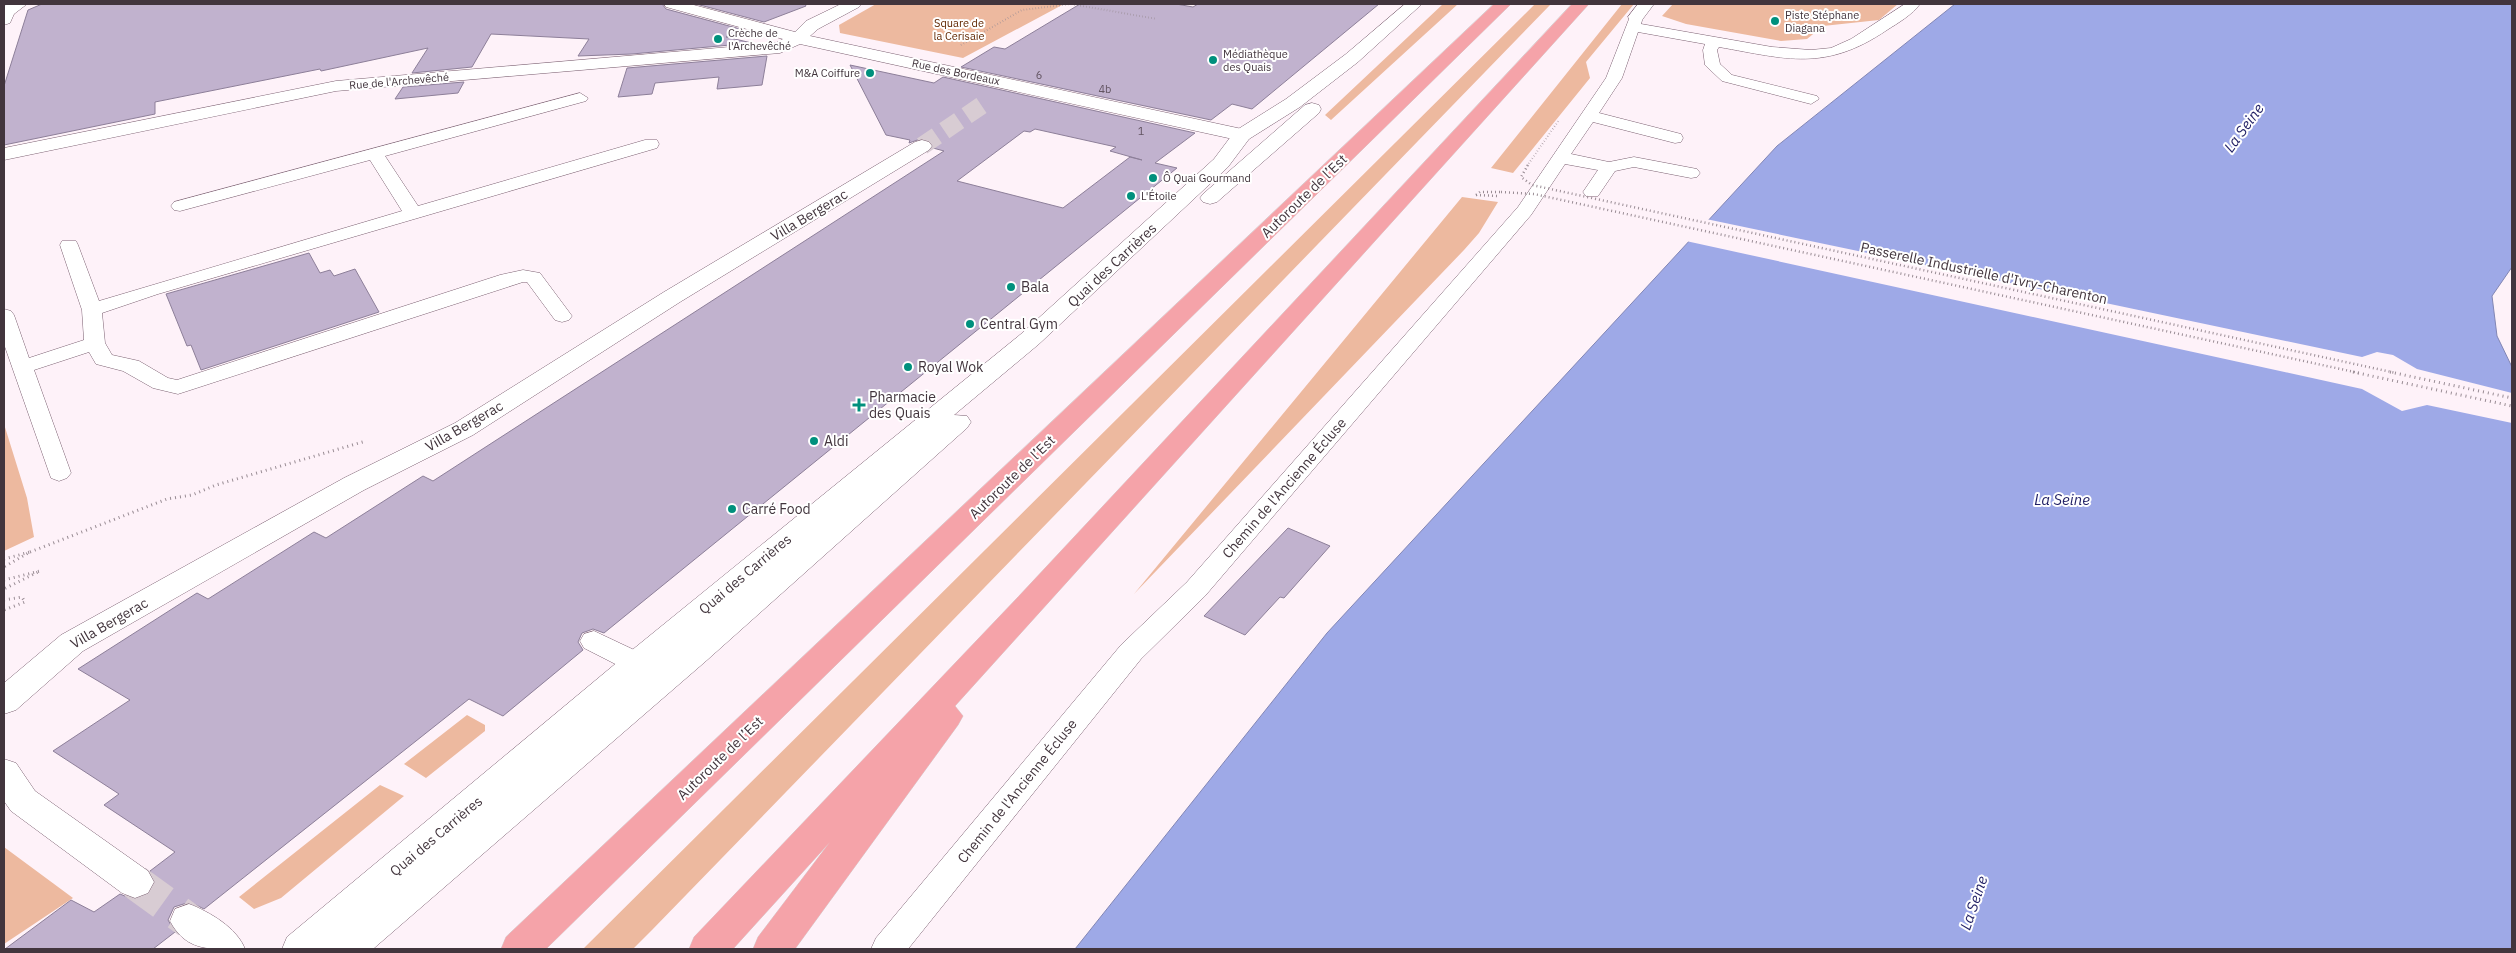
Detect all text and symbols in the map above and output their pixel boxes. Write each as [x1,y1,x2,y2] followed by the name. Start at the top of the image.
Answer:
[1785,8,1859,35] place label: Piste Stéphane Diagana
[1769,15,1781,27] marker: Piste Stéphane Diagana
[933,16,985,43] park label: Square de la Cerisaie
[728,26,791,53] place label: Crèche de l'Archevêché
[712,33,724,45] marker: Crèche de l'Archevêché
[1223,47,1288,74] place label: Médiathèque des Quais
[1207,54,1219,66] marker: Médiathèque des Quais
[911,56,1002,88] street label: Rue des Bordeaux
[795,66,860,80] place label: M&A Coiffure
[864,67,876,79] marker: M&A Coiffure
[1036,68,1042,82] house number: 6
[349,70,449,92] street label: Rue de l'Archevêché
[1099,82,1111,96] house number: 4b
[2220,99,2268,156] water label: La Seine
[1138,124,1145,138] house number: 1
[1257,150,1351,242] street label: Autoroute de l’Est
[1163,171,1251,185] place label: Ô Quai Gourmand
[1147,172,1159,184] marker: Ô Quai Gourmand
[767,185,851,245] street label: Villa Bergerac
[1141,189,1177,203] place label: L'Étoile
[1125,190,1137,202] marker: L'Étoile
[1064,219,1160,311] street label: Quai des Carrières
[1859,238,2109,308] street label: Passerelle Industrielle d'Ivry-Charenton
[1021,278,1049,296] place label: Bala
[1005,281,1017,293] marker: Bala
[980,315,1058,333] place label: Central Gym
[964,318,976,330] marker: Central Gym
[918,358,984,376] place label: Royal Wok
[902,361,914,373] marker: Royal Wok
[869,388,936,422] place label: Pharmacie des Quais
[422,397,506,455] street label: Villa Bergerac
[853,399,865,411] marker: Pharmacie des Quais
[1217,413,1350,562] street label: Chemin de l'Ancienne Écluse
[965,431,1059,523] street label: Autoroute de l’Est
[824,432,848,450] place label: Aldi
[808,435,820,447] marker: Aldi
[2034,490,2090,509] water label: La Seine
[742,500,811,518] place label: Carré Food
[726,503,738,515] marker: Carré Food
[695,530,795,618] street label: Quai des Carrières
[67,594,151,652] street label: Villa Bergerac
[673,712,767,804] street label: Autoroute de l’Est
[952,714,1081,867] street label: Chemin de l'Ancienne Écluse
[386,792,486,880] street label: Quai des Carrières
[1955,873,1992,932] water label: La Seine

